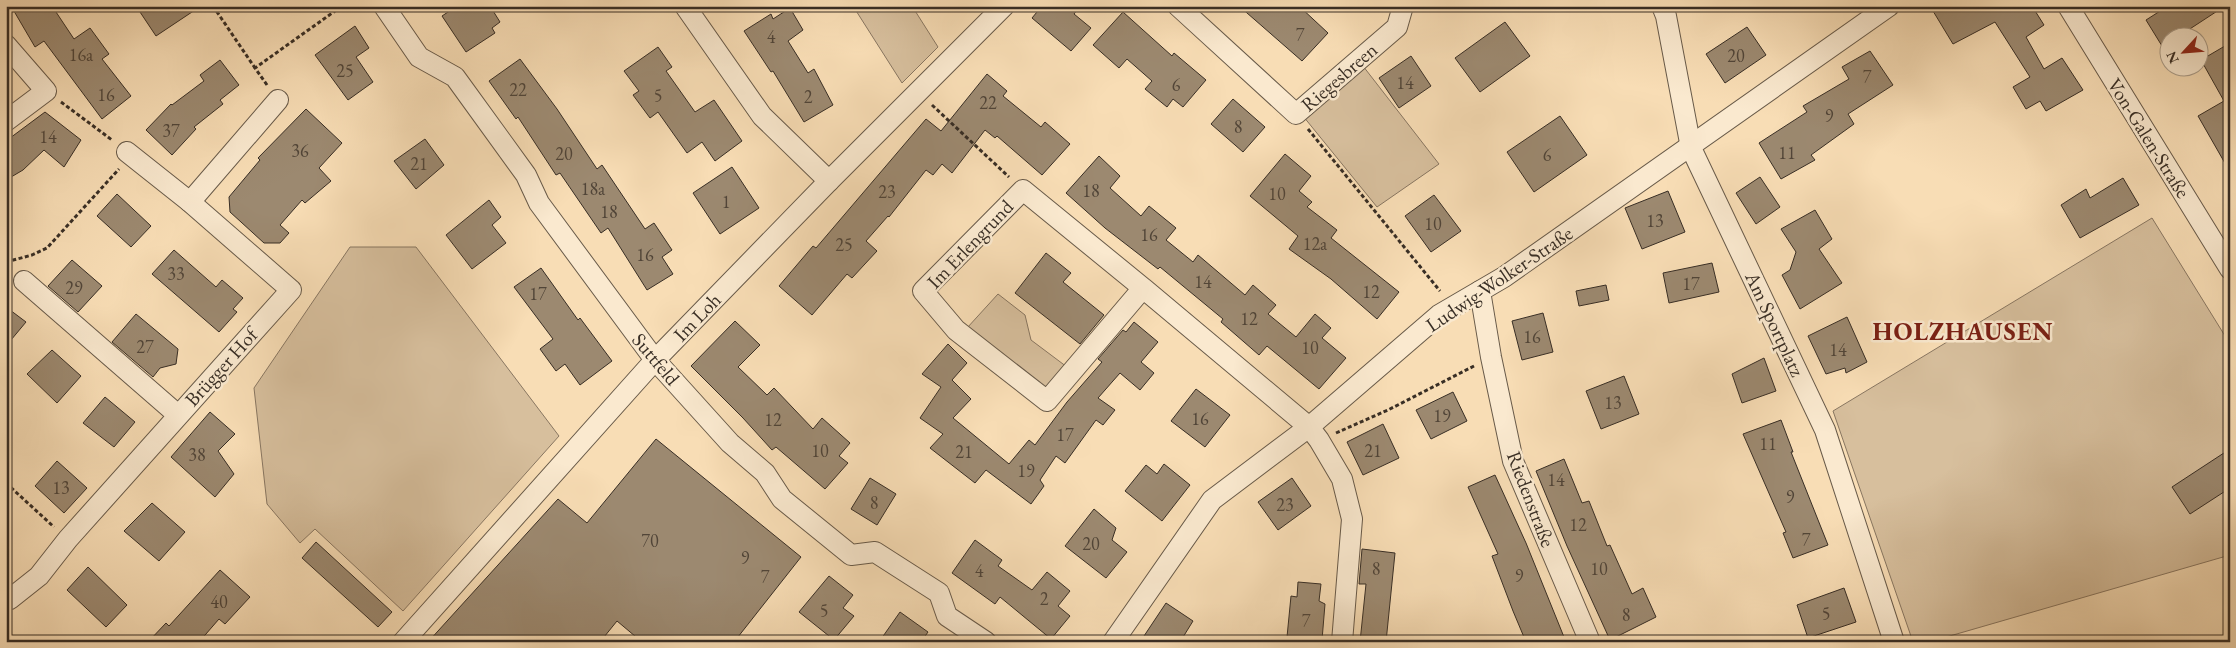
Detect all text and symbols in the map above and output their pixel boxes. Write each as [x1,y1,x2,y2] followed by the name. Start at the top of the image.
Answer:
[1296,23,1305,46] house number: 7
[767,25,776,48] house number: 4
[2158,28,2208,78] north arrow
[1295,36,1383,117] street label: Riegesbreen
[69,43,94,66] house number: 16a
[1727,44,1745,67] house number: 20
[2161,48,2183,67] text: N
[336,59,354,82] house number: 25
[1863,65,1872,88] house number: 7
[1396,71,1414,94] house number: 14
[1172,73,1181,96] house number: 6
[2102,73,2196,203] street label: Von-Galen-Straße
[509,78,527,101] house number: 22
[97,83,115,106] house number: 16
[654,84,662,107] house number: 5
[804,85,813,108] house number: 2
[979,91,997,114] house number: 22
[1825,104,1834,127] house number: 9
[1234,115,1242,138] house number: 8
[162,119,180,142] house number: 37
[39,125,57,148] house number: 14
[291,139,309,162] house number: 36
[1778,141,1796,164] house number: 11
[555,142,573,165] house number: 20
[1543,143,1552,166] house number: 6
[410,152,428,175] house number: 21
[581,177,606,200] house number: 18a
[1082,179,1100,202] house number: 18
[878,180,896,203] house number: 23
[1268,182,1286,205] house number: 10
[722,190,730,213] house number: 1
[921,193,1020,294] street label: Im Erlengrund
[600,200,618,223] house number: 18
[1646,209,1664,232] house number: 13
[1424,212,1442,235] house number: 10
[1420,220,1578,338] street label: Ludwig-Wolker-Straße
[1140,223,1158,246] house number: 16
[1303,232,1328,255] house number: 12a
[835,233,853,256] house number: 25
[636,243,654,266] house number: 16
[167,262,185,285] house number: 33
[1739,267,1811,381] street label: Am Sportplatz
[1194,270,1212,293] house number: 14
[1682,272,1700,295] house number: 17
[65,276,83,299] house number: 29
[1362,280,1380,303] house number: 12
[529,282,547,305] house number: 17
[668,287,726,347] street label: Im Loh
[1240,307,1258,330] house number: 12
[1872,315,2054,347] district label: HOLZHAUSEN
[179,320,265,412] street label: Brügger Hof
[1523,325,1541,348] house number: 16
[626,327,686,391] street label: Suttfeld
[136,335,154,358] house number: 27
[1301,336,1319,359] house number: 10
[1829,338,1847,361] house number: 14
[1604,391,1622,414] house number: 13
[1433,404,1451,427] house number: 19
[1191,407,1209,430] house number: 16
[764,408,782,431] house number: 12
[1056,423,1074,446] house number: 17
[1759,432,1777,455] house number: 11
[811,439,829,462] house number: 10
[1364,439,1382,462] house number: 21
[955,440,973,463] house number: 21
[188,443,206,466] house number: 38
[1501,447,1561,551] street label: Riedenstraße
[1017,459,1035,482] house number: 19
[1547,468,1565,491] house number: 14
[52,476,70,499] house number: 13
[1786,485,1795,508] house number: 9
[870,491,878,514] house number: 8
[1276,493,1294,516] house number: 23
[1569,513,1587,536] house number: 12
[1802,528,1811,551] house number: 7
[641,529,659,552] house number: 70
[1082,532,1100,555] house number: 20
[741,546,750,569] house number: 9
[1372,557,1380,580] house number: 8
[1590,557,1608,580] house number: 10
[975,559,984,582] house number: 4
[1515,564,1524,587] house number: 9
[761,565,770,588] house number: 7
[1040,587,1049,610] house number: 2
[210,590,228,613] house number: 40
[820,599,828,622] house number: 5
[1822,602,1830,625] house number: 5
[1622,603,1630,626] house number: 8
[1302,609,1311,632] house number: 7

